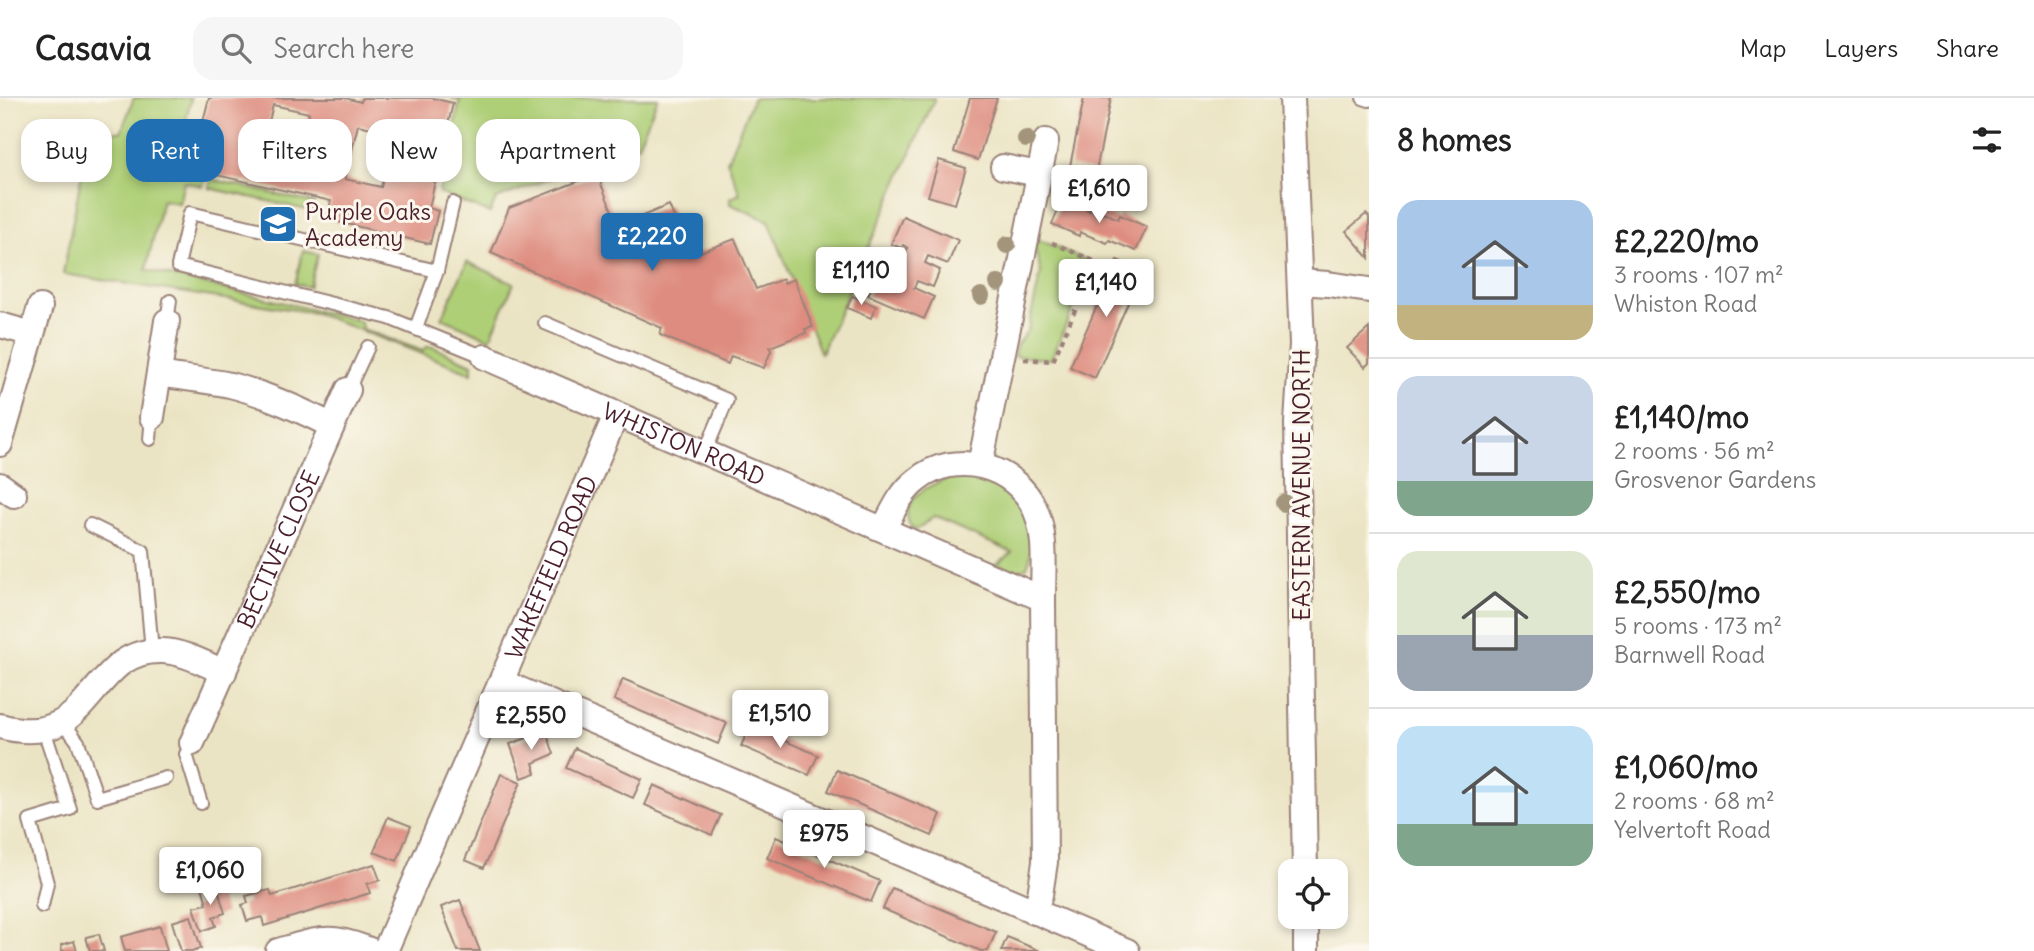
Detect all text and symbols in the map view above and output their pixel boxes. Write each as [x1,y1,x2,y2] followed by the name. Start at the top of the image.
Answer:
[193,17,683,80] search box
[35,27,151,69] text: Casavia
[217,29,255,67] icon: search
[273,32,414,65] text: Search here
[1740,33,1786,63] text: Map
[1824,33,1898,63] text: Layers
[1936,33,1999,63] text: Share
[21,119,112,182] chip: Buy
[126,119,224,182] chip: Rent
[238,119,352,182] chip: Filters
[366,119,462,182] chip: New
[476,119,640,182] chip: Apartment
[1397,121,1512,159] text: 8 homes
[1968,121,2006,159] icon: filters
[1042,166,1156,225] pin: £1,610
[1067,173,1131,202] text: £1,610
[305,197,431,252] place label: Purple Oaks Academy
[257,203,299,245] school or university icon: Purple Oaks Academy
[595,214,709,273] pin: £2,220
[617,221,687,250] text: £2,220
[1614,222,1759,260] text: £2,220/mo
[1453,228,1537,312] icon: home
[804,248,918,307] pin: £1,110
[832,255,890,284] text: £1,110
[1049,260,1163,319] pin: £1,140
[1614,260,1784,289] text: 3 rooms · 107 m²
[1075,267,1137,296] text: £1,140
[1614,289,1757,318] text: Whiston Road
[1287,349,1316,621] street label: EASTERN AVENUE NORTH
[598,395,770,491] street label: WHISTON ROAD
[1614,398,1749,436] text: £1,140/mo
[1453,404,1537,488] icon: home
[1614,436,1775,465] text: 2 rooms · 56 m²
[1614,465,1816,494] text: Grosvenor Gardens
[230,466,325,633] street label: BECTIVE CLOSE
[498,471,603,663] street label: WAKEFIELD ROAD
[1614,573,1760,611] text: £2,550/mo
[1453,579,1537,663] icon: home
[1614,611,1782,640] text: 5 rooms · 173 m²
[1614,640,1765,669] text: Barnwell Road
[723,690,837,750] pin: £1,510
[474,692,588,752] pin: £2,550
[748,698,812,727] text: £1,510
[495,700,567,729] text: £2,550
[1614,748,1758,786] text: £1,060/mo
[1453,754,1537,838] icon: home
[1614,786,1775,815] text: 2 rooms · 68 m²
[783,810,865,870] pin: £975
[1614,815,1771,844] text: Yelvertoft Road
[799,818,849,847] text: £975
[153,848,267,907] pin: £1,060
[175,855,245,884] text: £1,060
[1278,859,1348,929] map controls
[1278,859,1348,929] button: locate

